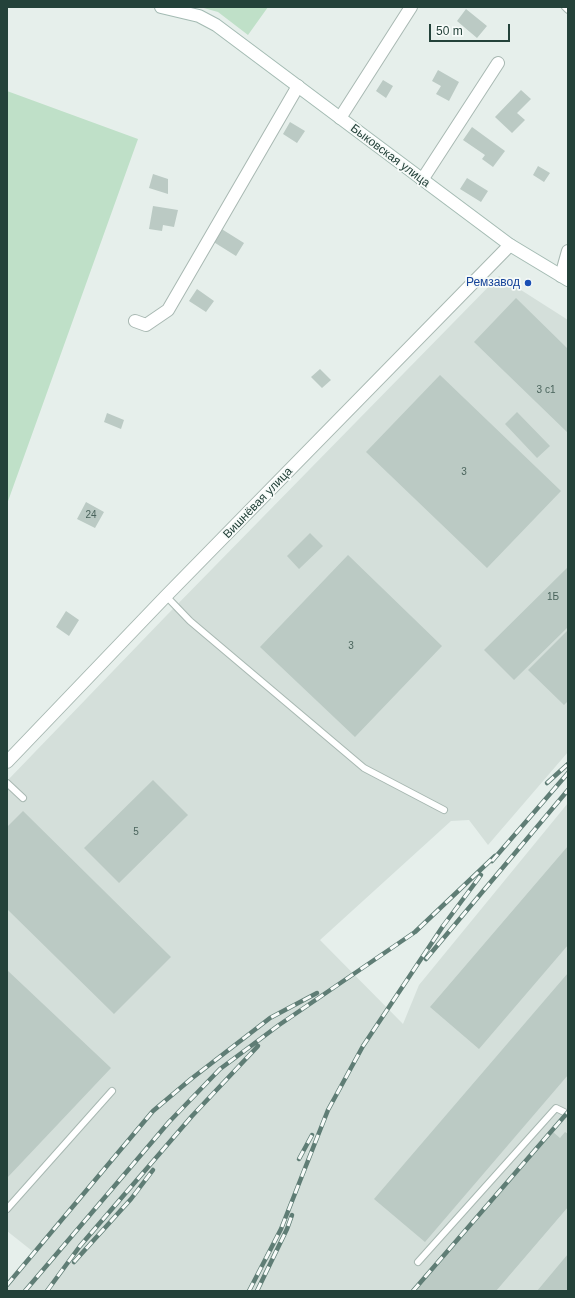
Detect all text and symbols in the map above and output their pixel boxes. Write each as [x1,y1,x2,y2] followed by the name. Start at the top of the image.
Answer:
[431,16,512,42] scale bar
[436,24,463,38] text: 50 m
[347,121,433,191] street label: Быковская улица
[466,276,520,290] place label: Ремзавод
[523,278,533,288] marker: Ремзавод
[537,384,555,396] house number: 3 с1
[220,464,296,542] street label: Вишнёвая улица
[461,466,467,478] house number: 3
[85,509,97,521] house number: 24
[547,591,559,603] house number: 1Б
[348,640,354,652] house number: 3
[133,826,139,838] house number: 5

